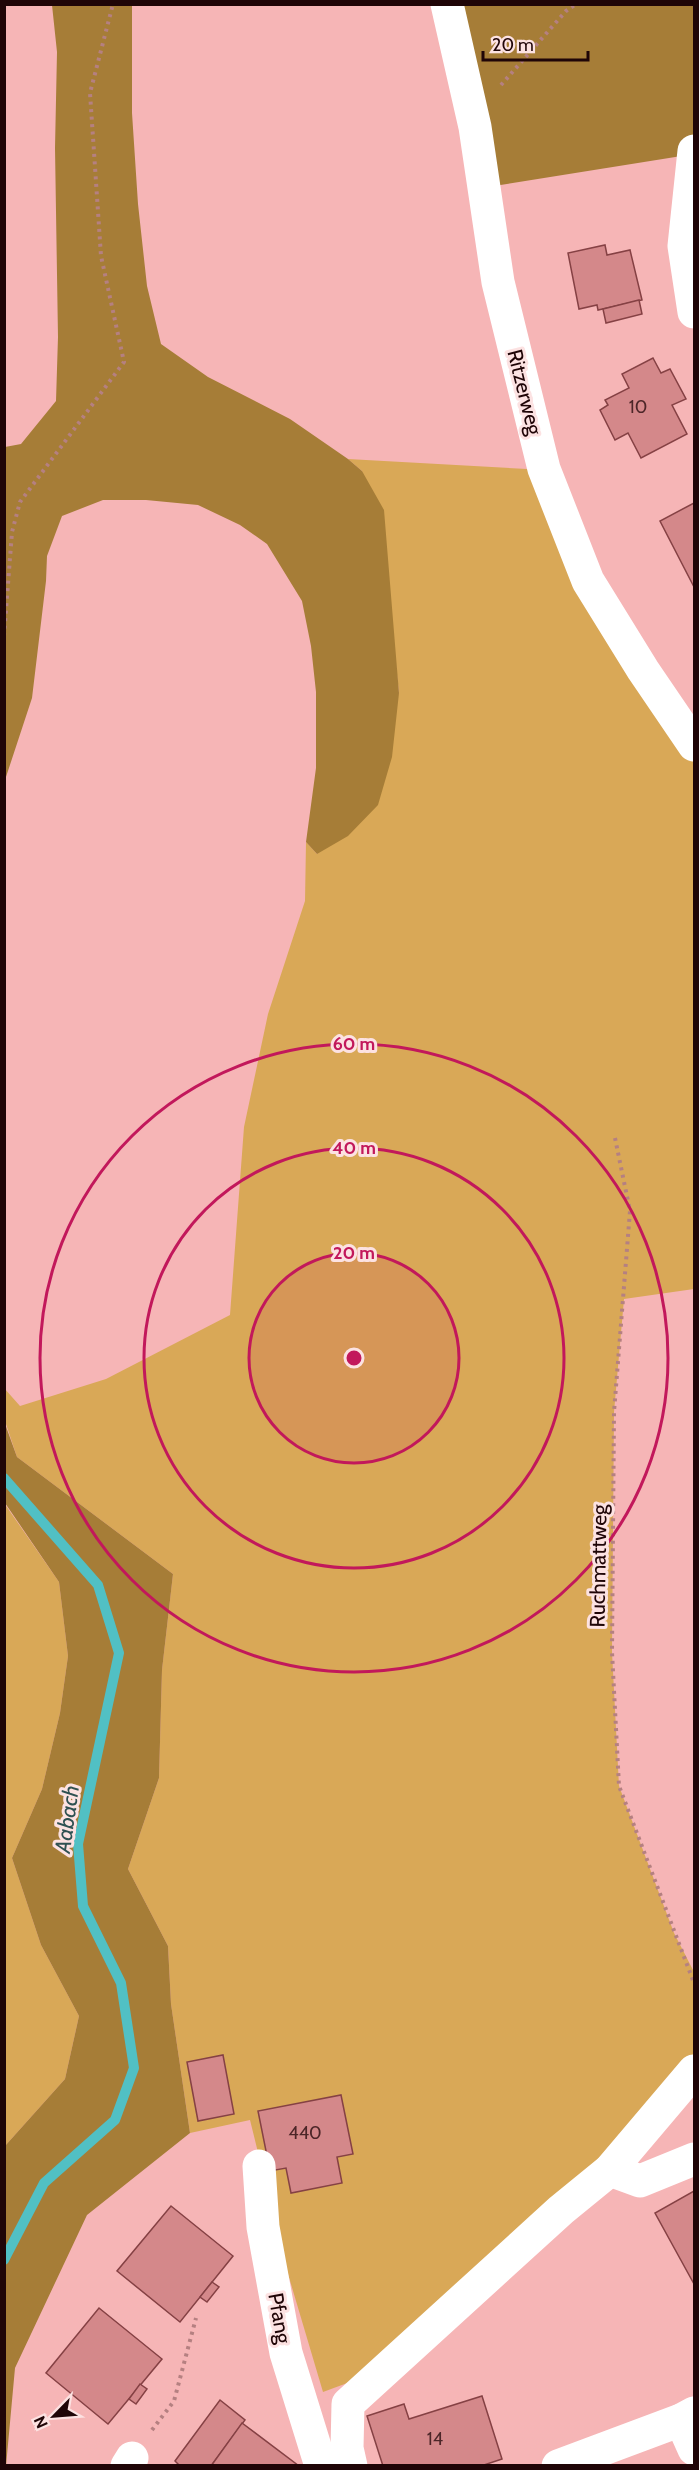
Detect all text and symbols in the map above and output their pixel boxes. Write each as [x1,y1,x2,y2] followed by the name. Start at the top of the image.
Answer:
[483,24,588,62] scale bar
[492,34,534,56] text: 20 m
[502,347,548,438] street label: Ritzerweg
[629,396,647,418] house number: 10
[333,1033,375,1055] text: 60 m
[332,1137,376,1159] text: 40 m
[333,1242,375,1264] text: 20 m
[344,1348,364,1368] centre of rings
[584,1504,612,1628] street label: Ruchmattweg
[49,1783,85,1855] water label: Aabach
[288,2122,322,2144] house number: 440
[263,2291,297,2346] street label: Pfang
[24,2386,84,2446] north arrow
[30,2413,52,2431] text: N
[427,2428,443,2450] house number: 14

